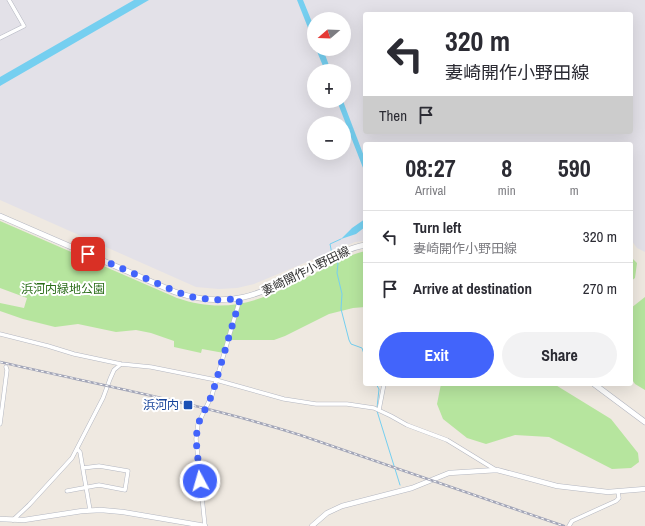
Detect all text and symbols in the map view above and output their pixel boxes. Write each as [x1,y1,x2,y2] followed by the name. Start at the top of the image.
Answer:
[307,12,351,56] north arrow
[307,12,351,160] map controls
[445,22,510,60] text: 320 m
[379,28,431,80] icon: left
[445,60,589,85] text: 妻崎開作小野田線
[307,64,351,108] button: +
[415,104,437,126] icon: arrive
[379,105,407,126] text: Then
[307,116,351,160] button: −
[405,152,456,184] text: 08:27
[501,152,512,184] text: 8
[558,152,591,184] text: 590
[415,182,446,199] text: Arrival
[498,182,516,199] text: min
[570,182,579,199] text: m
[413,217,461,238] text: Turn left
[379,226,401,248] icon: left
[583,226,617,247] text: 320 m
[71,237,105,271] pin
[413,240,517,257] text: 妻崎開作小野田線
[77,243,99,265] icon: arrive
[259,243,353,299] street label: 妻崎開作小野田線
[379,278,401,300] icon: arrive
[413,278,532,299] text: Arrive at destination
[583,278,617,299] text: 270 m
[21,281,105,297] park label: 浜河内緑地公園
[379,332,494,378] button: Exit
[502,332,617,378] button: Share
[143,397,179,413] place label: 浜河内
[182,399,194,411] marker: 浜河内
[179,460,221,502] position arrow

